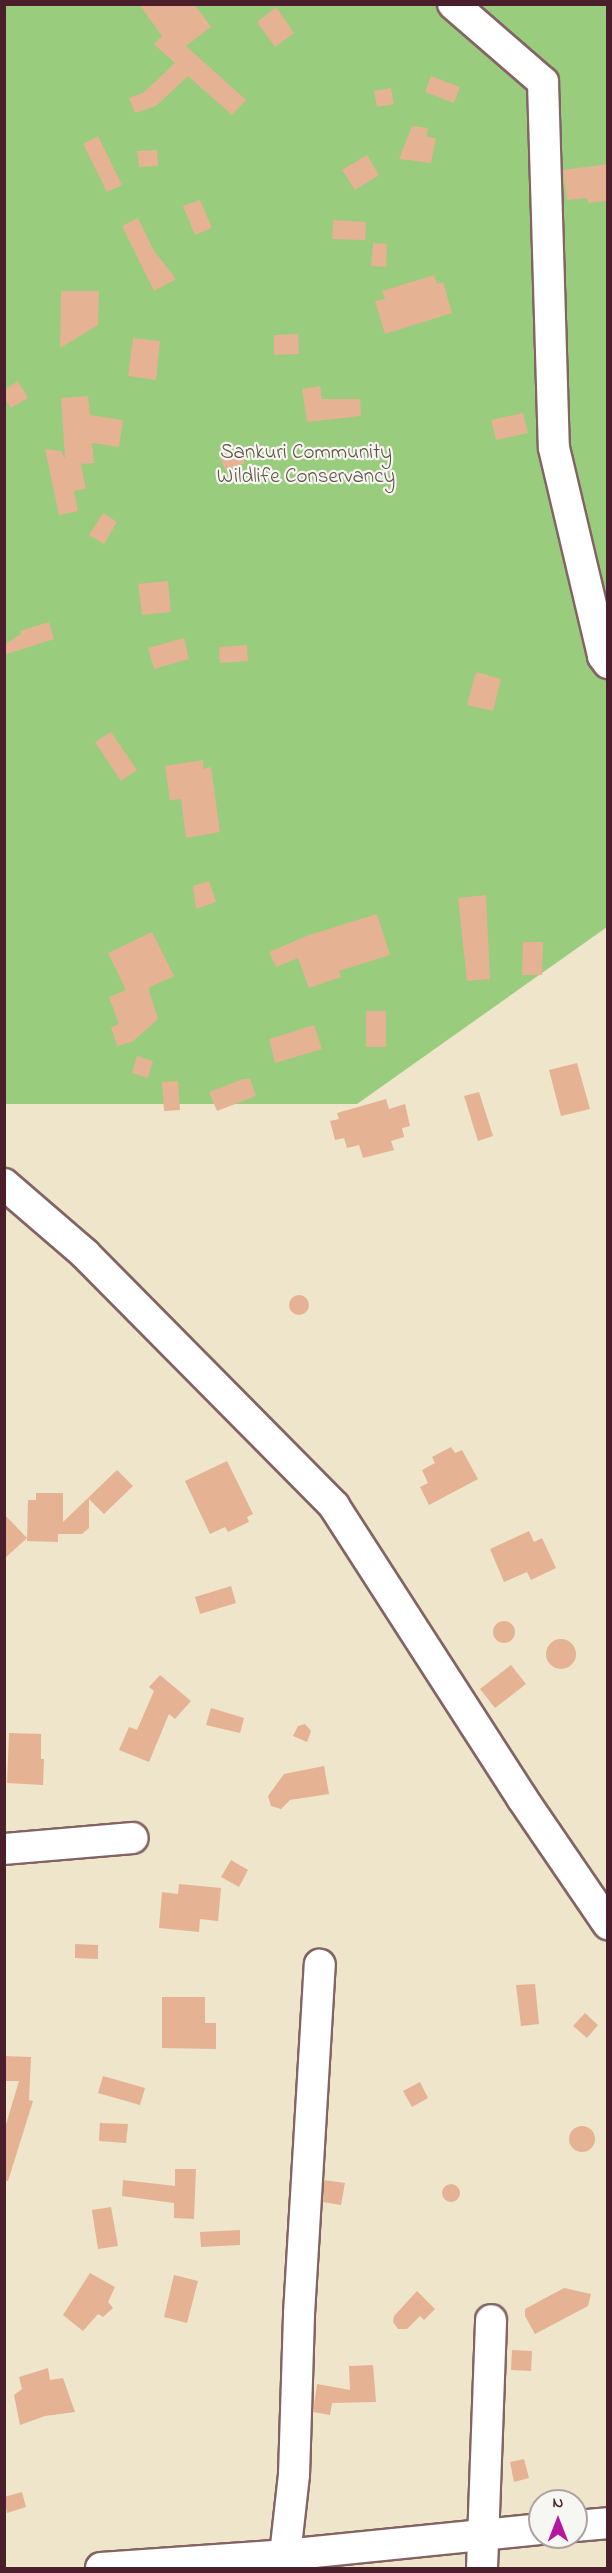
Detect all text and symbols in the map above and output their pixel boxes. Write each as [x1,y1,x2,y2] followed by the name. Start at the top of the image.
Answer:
[217,440,395,490] park label: Sankuri Community Wildlife Conservancy
[528,2489,588,2549] north arrow
[553,2491,563,2515] text: N

